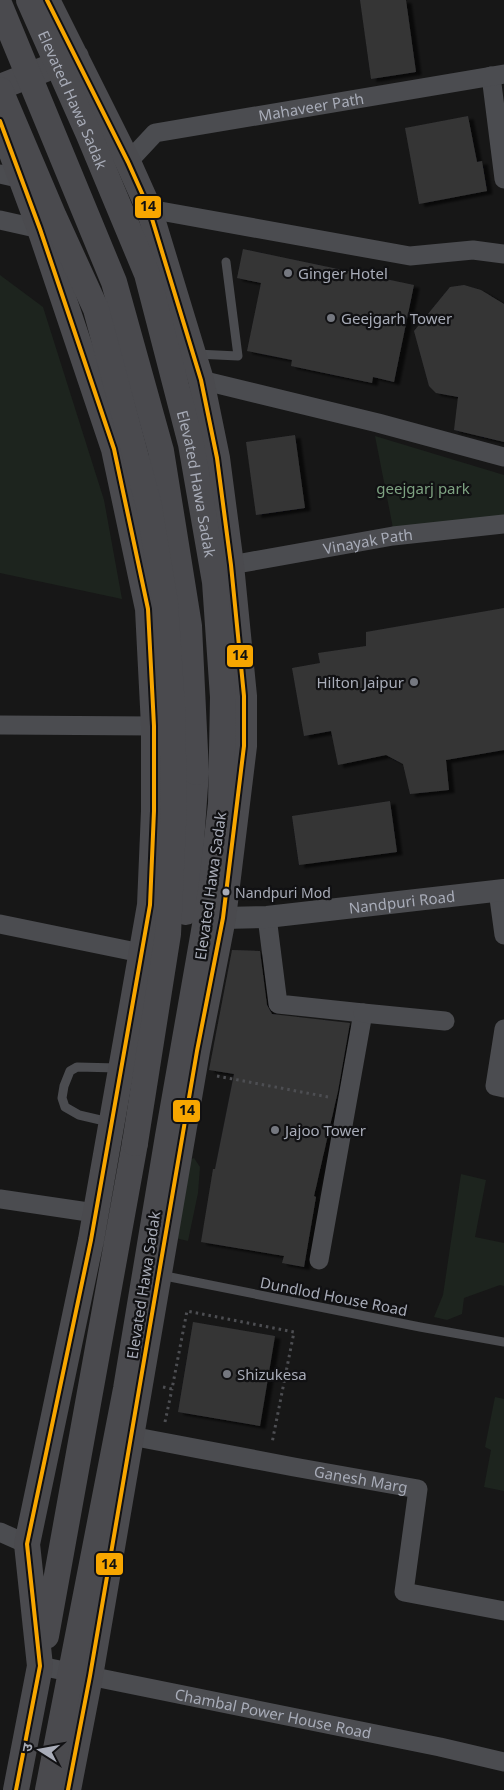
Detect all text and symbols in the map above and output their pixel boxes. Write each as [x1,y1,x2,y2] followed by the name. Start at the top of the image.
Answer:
[34,27,112,172] street label: Elevated Hawa Sadak
[257,88,365,125] street label: Mahaveer Path
[134,195,162,219] line badge: 14
[140,196,156,215] text: 14
[298,263,388,283] place label: Ginger Hotel
[282,267,294,279] marker: Ginger Hotel
[341,308,452,328] place label: Geejgarh Tower
[325,312,337,324] marker: Geejgarh Tower
[173,408,221,559] street label: Elevated Hawa Sadak
[376,478,470,498] park label: geejgarj park
[321,524,414,558] street label: Vinayak Path
[226,644,254,668] line badge: 14
[232,645,248,664] text: 14
[316,672,404,692] place label: Hilton Jaipur
[408,676,420,688] marker: Hilton Jaipur
[190,811,230,961] street label: Elevated Hawa Sadak
[235,883,331,902] place label: Nandpuri Mod
[348,886,456,918] street label: Nandpuri Road
[221,887,231,897] marker: Nandpuri Mod
[172,1099,201,1123] line badge: 14
[179,1100,195,1119] text: 14
[283,1120,366,1140] place label: Jajoo Tower
[269,1124,281,1136] marker: Jajoo Tower
[121,1210,165,1360] street label: Elevated Hawa Sadak
[259,1272,409,1320] street label: Dundlod House Road
[237,1364,307,1384] place label: Shizukesa
[221,1368,233,1380] marker: Shizukesa
[313,1461,409,1497] street label: Ganesh Marg
[95,1552,124,1576] line badge: 14
[101,1554,117,1573] text: 14
[173,1684,373,1743] street label: Chambal Power House Road
[15,1725,65,1775] north arrow
[17,1741,37,1753] text: उ

